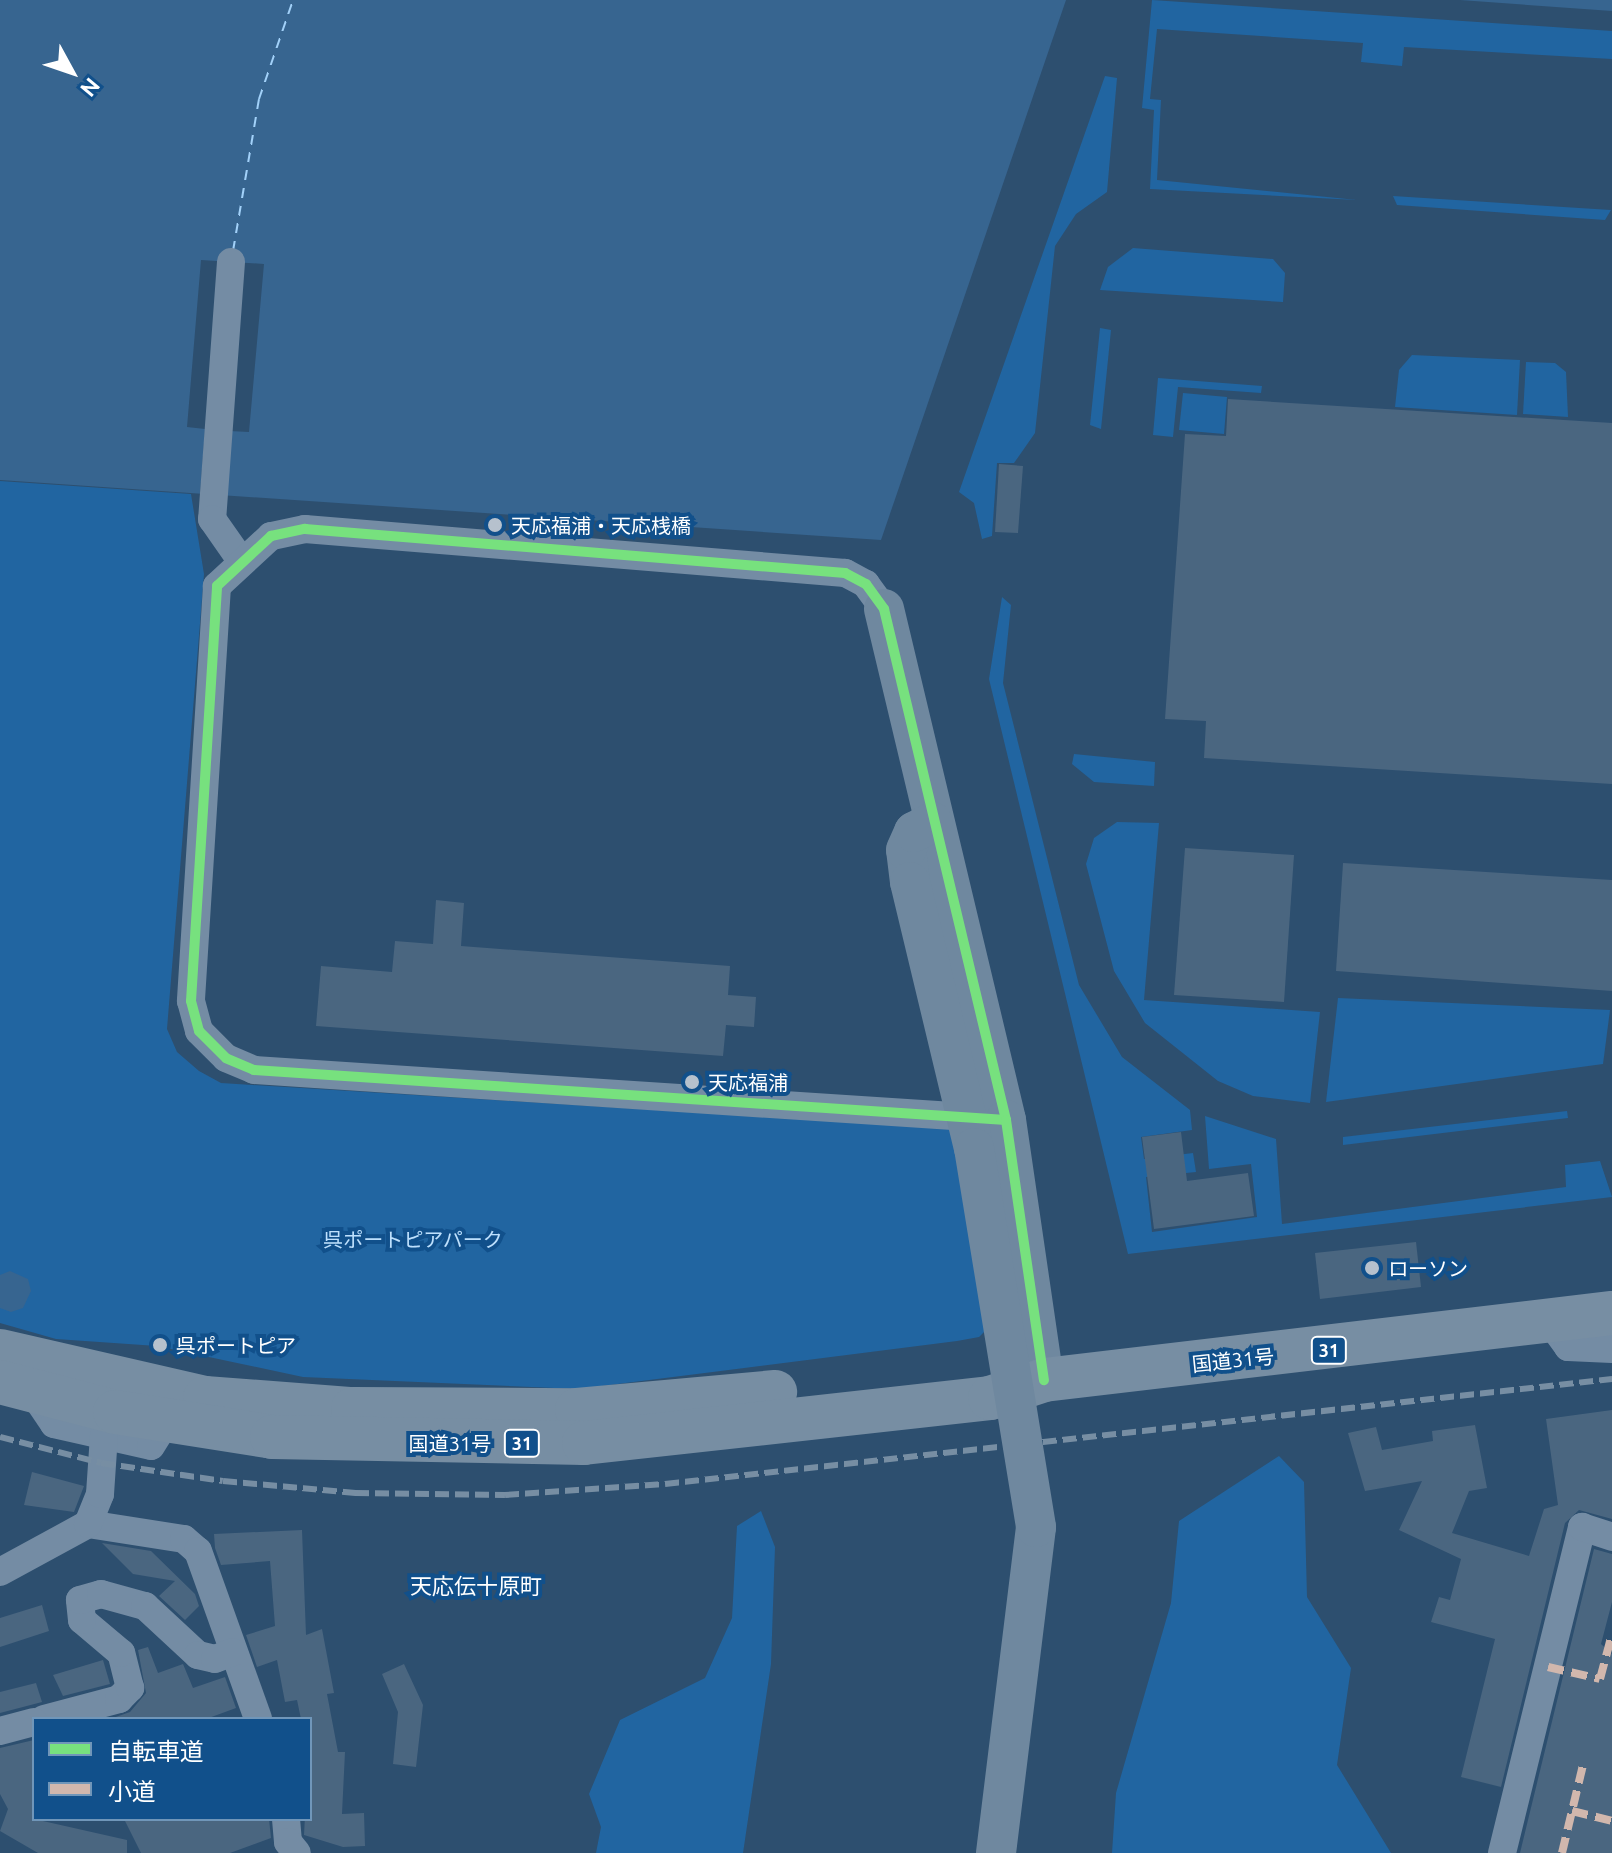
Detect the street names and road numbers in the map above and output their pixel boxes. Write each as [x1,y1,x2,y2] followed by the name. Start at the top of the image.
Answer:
[1309,1336,1349,1364] road number: 31
[1191,1344,1275,1376] street label: 国道31号
[502,1429,542,1457] road number: 31
[409,1431,491,1455] street label: 国道31号

